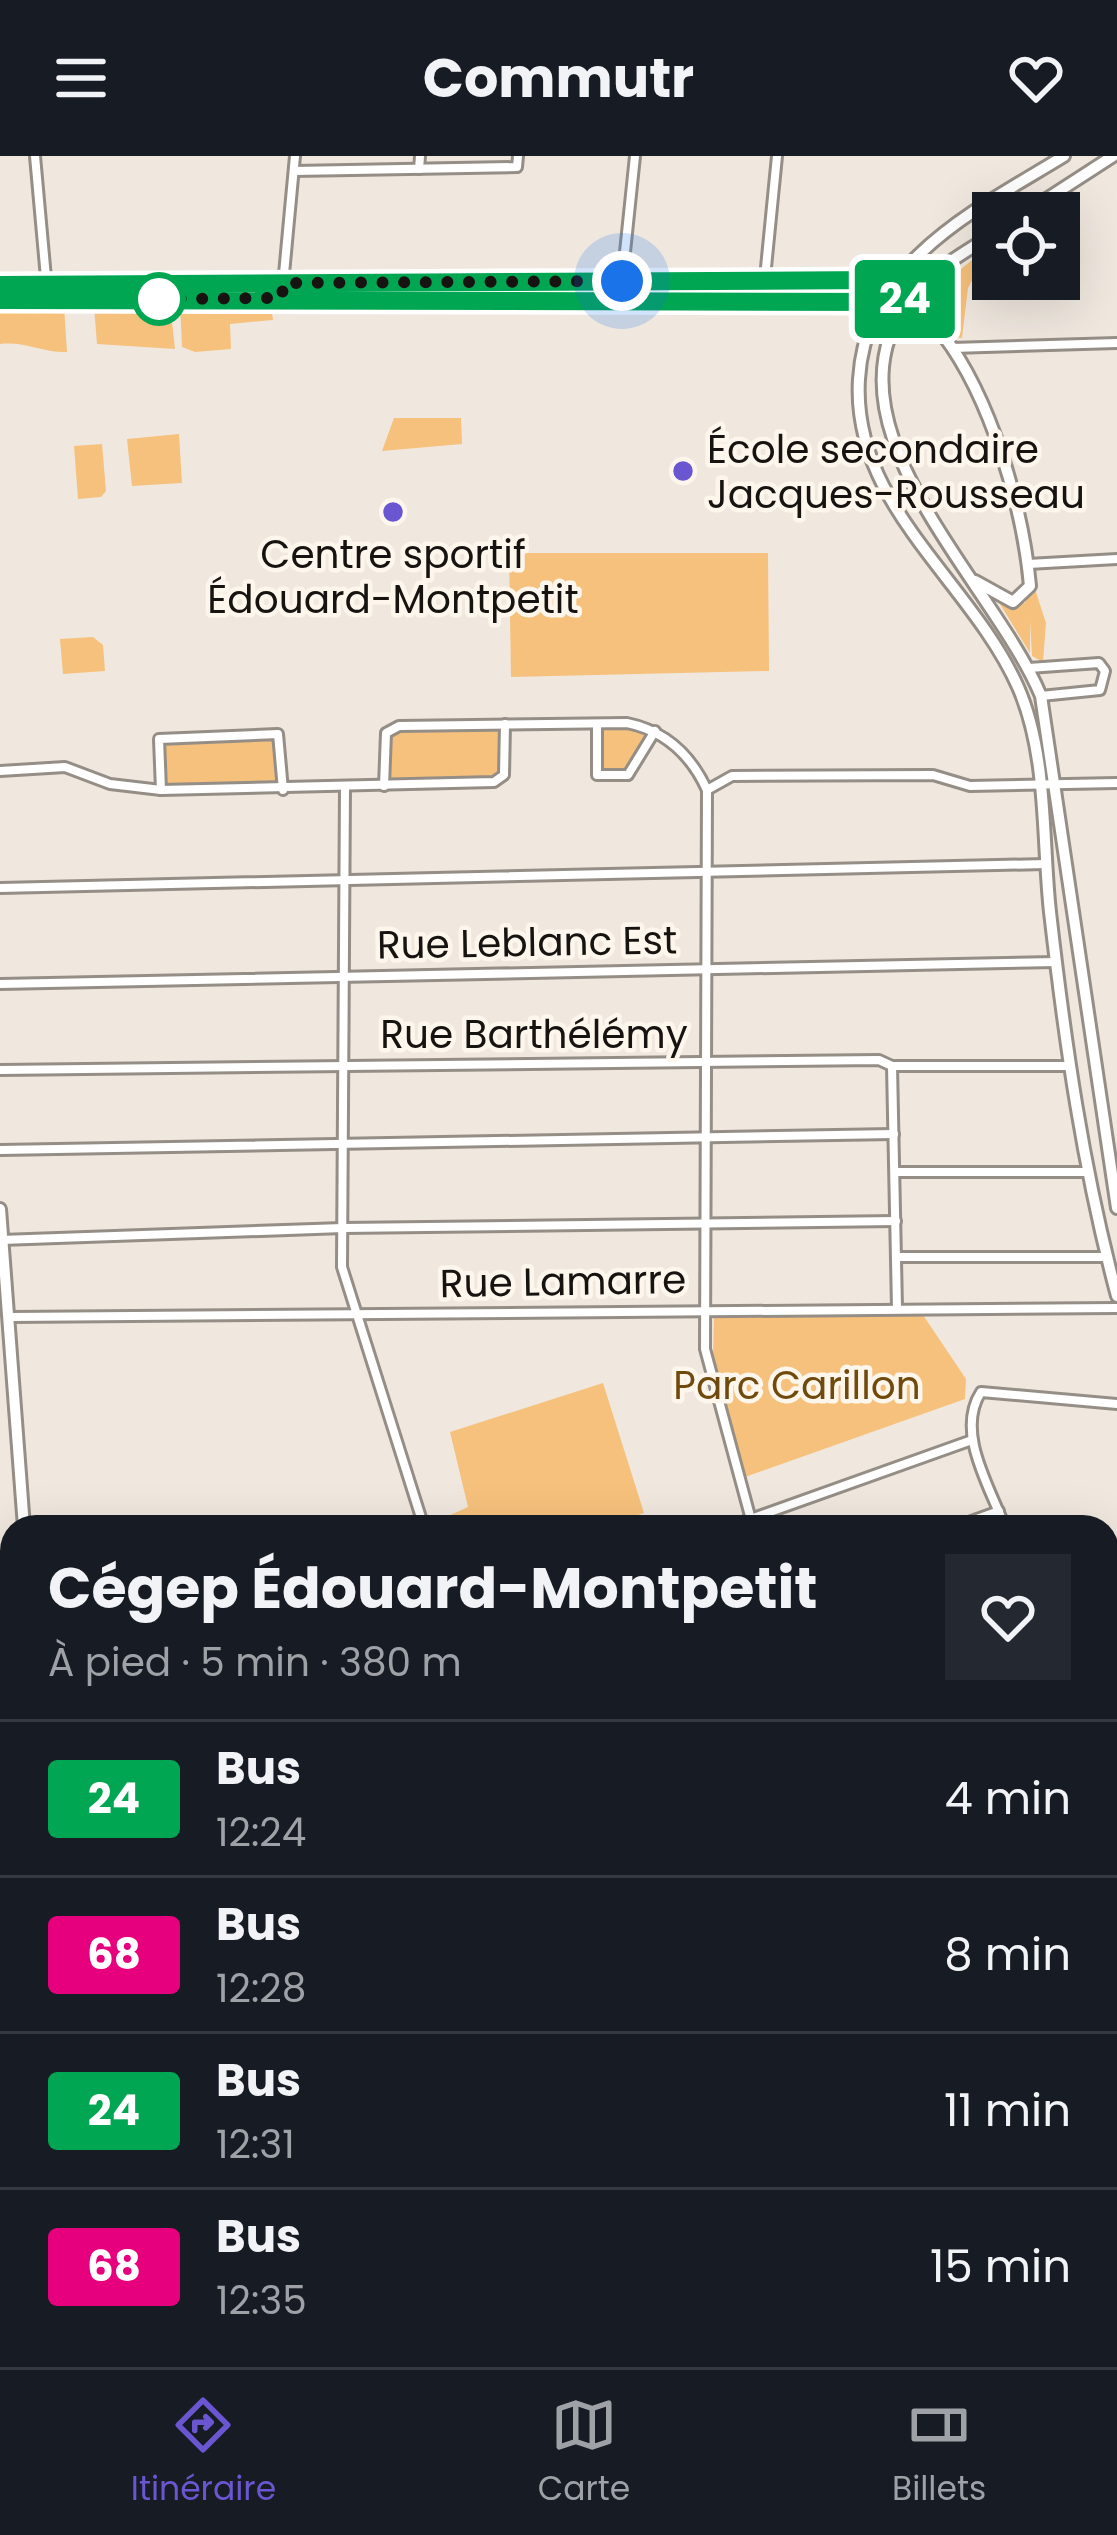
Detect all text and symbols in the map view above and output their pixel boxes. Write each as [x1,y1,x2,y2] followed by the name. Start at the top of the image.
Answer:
[423,40,694,116] text: Commutr
[48,45,114,111] icon: menu
[1003,45,1069,111] icon: heart
[972,192,1080,300] map controls
[972,192,1080,300] button: locate
[592,251,652,311] your location
[851,260,959,338] line badge: 24
[879,269,931,328] text: 24
[134,274,184,324] unlabelled marker
[707,422,1085,522] place label: École secondaire Jacques-Rousseau
[670,458,696,484] marker: École secondaire Jacques-Rousseau
[380,499,406,525] marker: Centre sportif Édouard-Montpetit
[207,527,579,627] place label: Centre sportif Édouard-Montpetit
[376,912,678,973] street label: Rue Leblanc Est
[380,1007,688,1062] street label: Rue Barthélémy
[439,1252,687,1311] street label: Rue Lamarre
[673,1358,921,1413] park label: Parc Carillon
[48,1548,817,1628] text: Cégep Édouard-Montpetit
[945,1554,1071,1680] button: heart
[48,1635,462,1690] text: À pied · 5 min · 380 m
[216,1737,301,1800] text: Bus
[944,1767,1071,1830] text: 4 min
[88,1769,140,1828] text: 24
[216,1805,306,1860] text: 12:24
[216,1893,301,1956] text: Bus
[944,1923,1071,1986] text: 8 min
[87,1925,141,1984] text: 68
[216,1961,306,2016] text: 12:28
[216,2049,301,2112] text: Bus
[944,2079,1071,2142] text: 11 min
[88,2081,140,2140] text: 24
[216,2117,295,2172] text: 12:31
[216,2205,301,2268] text: Bus
[930,2235,1071,2298] text: 15 min
[87,2237,141,2296] text: 68
[216,2273,307,2328] text: 12:35
[131,2392,276,2514] tab: Itinéraire
[538,2392,630,2514] tab: Carte
[892,2392,986,2514] tab: Billets

